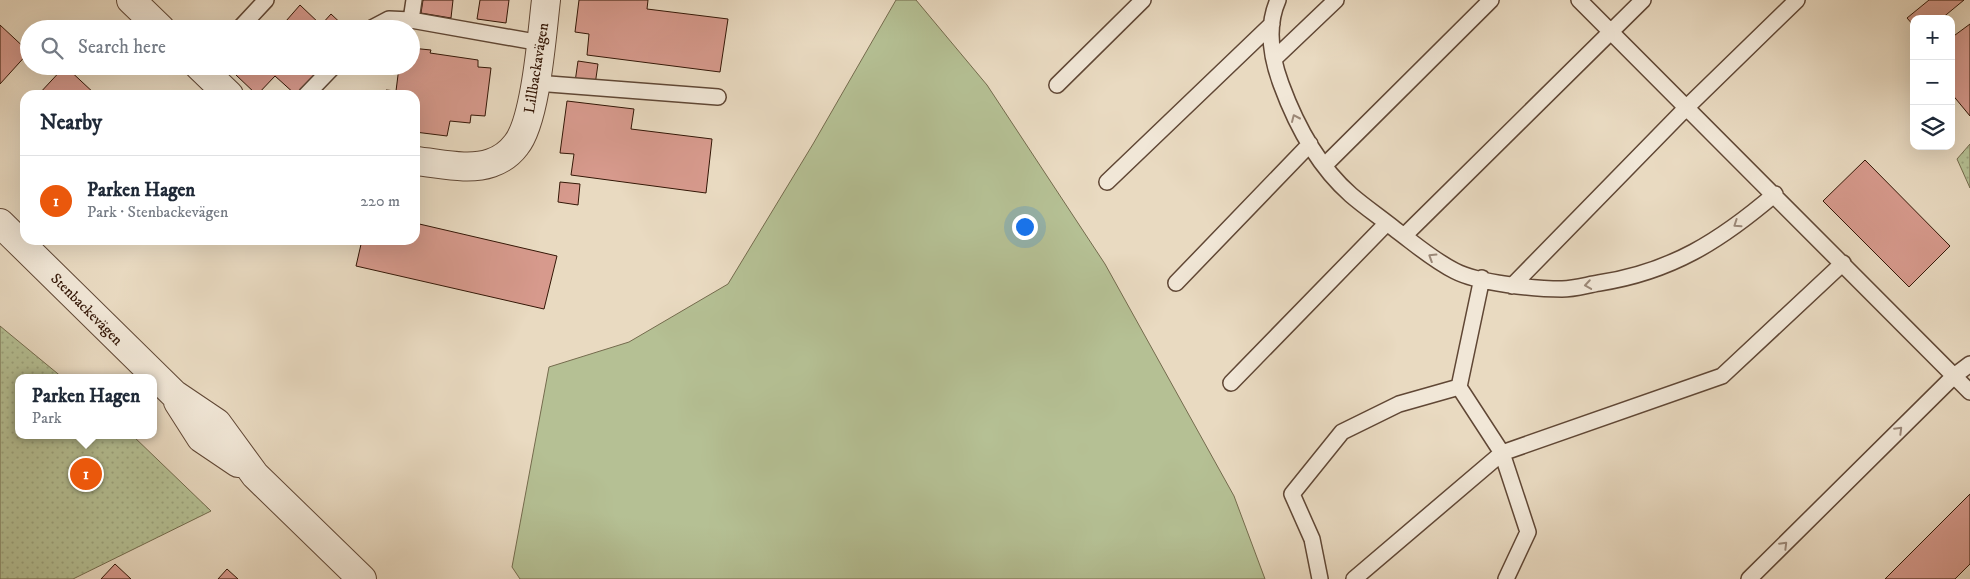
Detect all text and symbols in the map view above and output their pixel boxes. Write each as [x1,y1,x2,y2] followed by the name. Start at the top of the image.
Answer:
[1910,15,1955,150] map controls
[1910,15,1955,60] button: +
[20,20,420,75] search box
[520,21,553,115] street label: Lillbackavägen
[38,34,66,62] icon: search
[78,36,166,59] text: Search here
[1910,60,1955,105] button: −
[1910,105,1955,150] button: layers
[40,110,102,136] text: Nearby
[1291,114,1302,123] one-way arrow
[87,179,195,202] text: Parken Hagen
[53,191,59,211] text: 1
[360,191,400,211] text: 220 m
[87,202,228,222] text: Park · Stenbackevägen
[1012,214,1038,240] your location
[1733,218,1742,228] one-way arrow
[1429,253,1438,263] one-way arrow
[47,269,127,350] street label: Stenbackevägen
[1584,280,1593,290] one-way arrow
[15,374,157,439] popup
[32,385,140,408] text: Parken Hagen
[32,408,62,428] text: Park
[1893,427,1902,436] one-way arrow
[70,455,102,493] pin: 1
[1778,541,1787,550] one-way arrow

